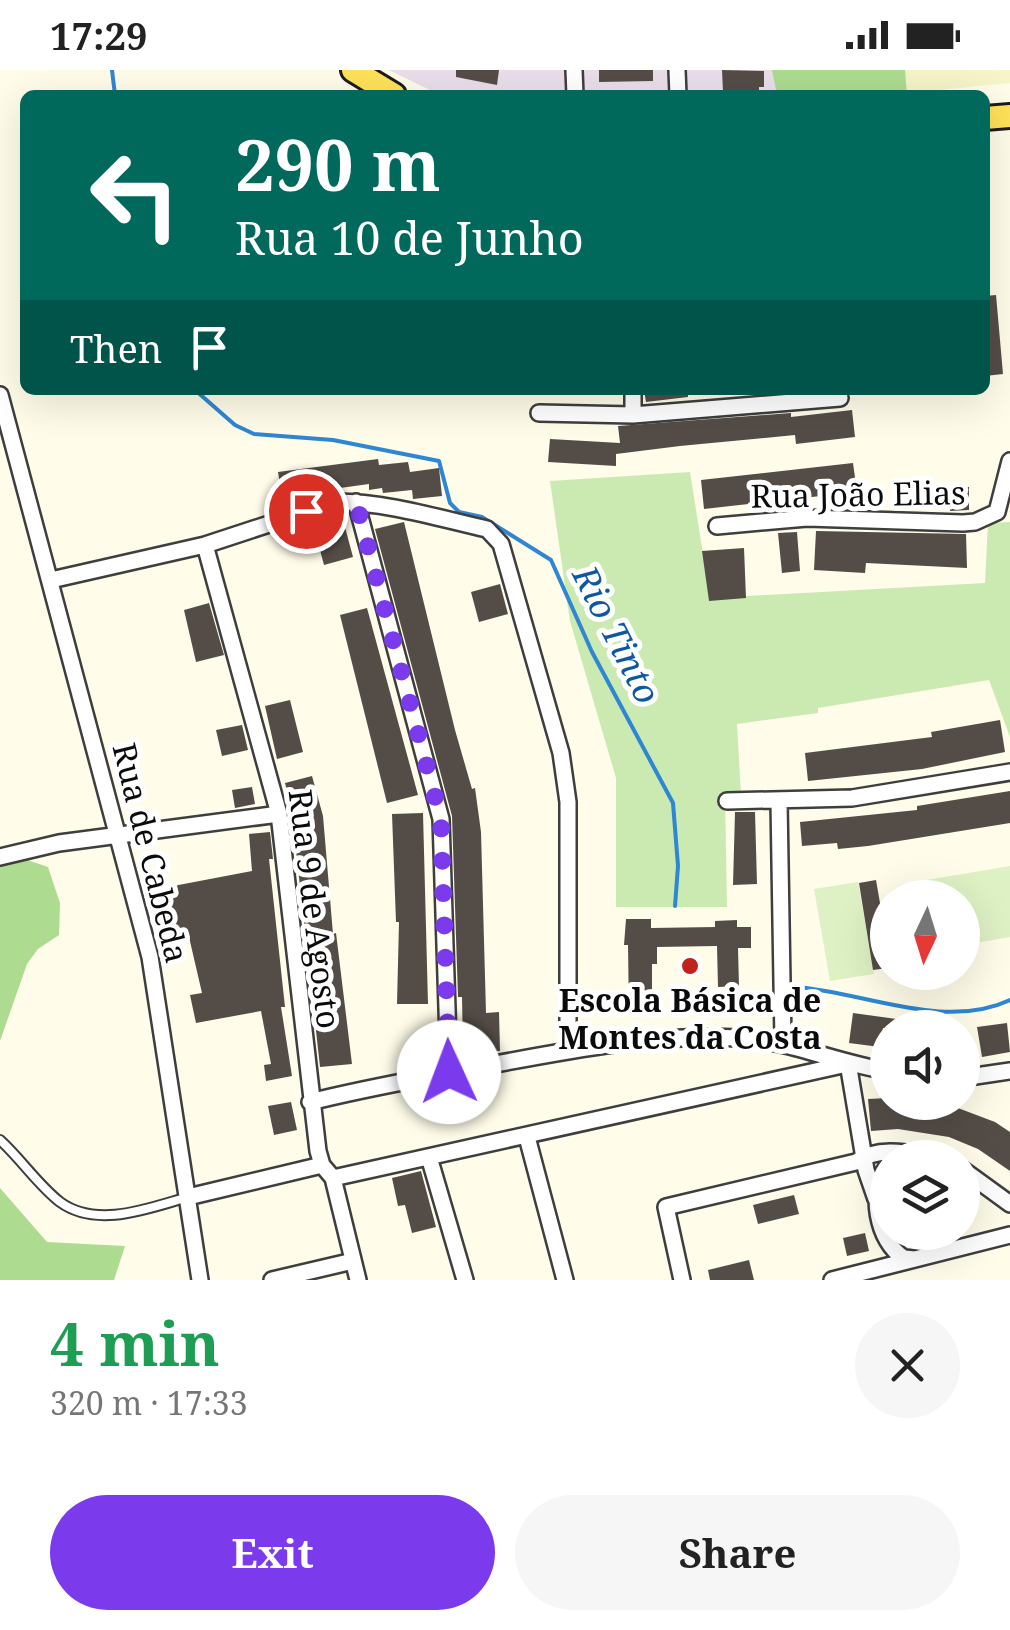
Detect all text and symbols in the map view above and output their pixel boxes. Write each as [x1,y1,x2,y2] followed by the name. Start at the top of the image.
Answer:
[50,9,147,61] text: 17:29
[235,116,441,212] text: 290 m
[70,130,200,260] icon: left
[235,207,584,268] text: Rua 10 de Junho
[182,320,237,375] icon: arrive
[70,322,162,374] text: Then
[264,469,349,554] pin
[750,470,966,517] street label: Rua João Elias
[279,484,334,539] icon: arrive
[562,556,672,711] water label: Rio Tinto
[103,738,200,967] street label: Rua de Cabeda
[279,787,351,1031] street label: Rua 9 de Agosto
[870,880,980,990] north arrow
[870,880,980,1250] map controls
[679,955,701,977] marker: Escola Básica de Montes da Costa
[558,978,822,1058] place label: Escola Básica de Montes da Costa
[870,1010,980,1120] button: sound
[397,1020,501,1124] position arrow
[870,1140,980,1250] button: layers
[50,1302,220,1384] text: 4 min
[855,1313,960,1418] button: close
[50,1381,248,1424] text: 320 m · 17:33
[50,1495,495,1610] button: Exit
[515,1495,960,1610] button: Share

